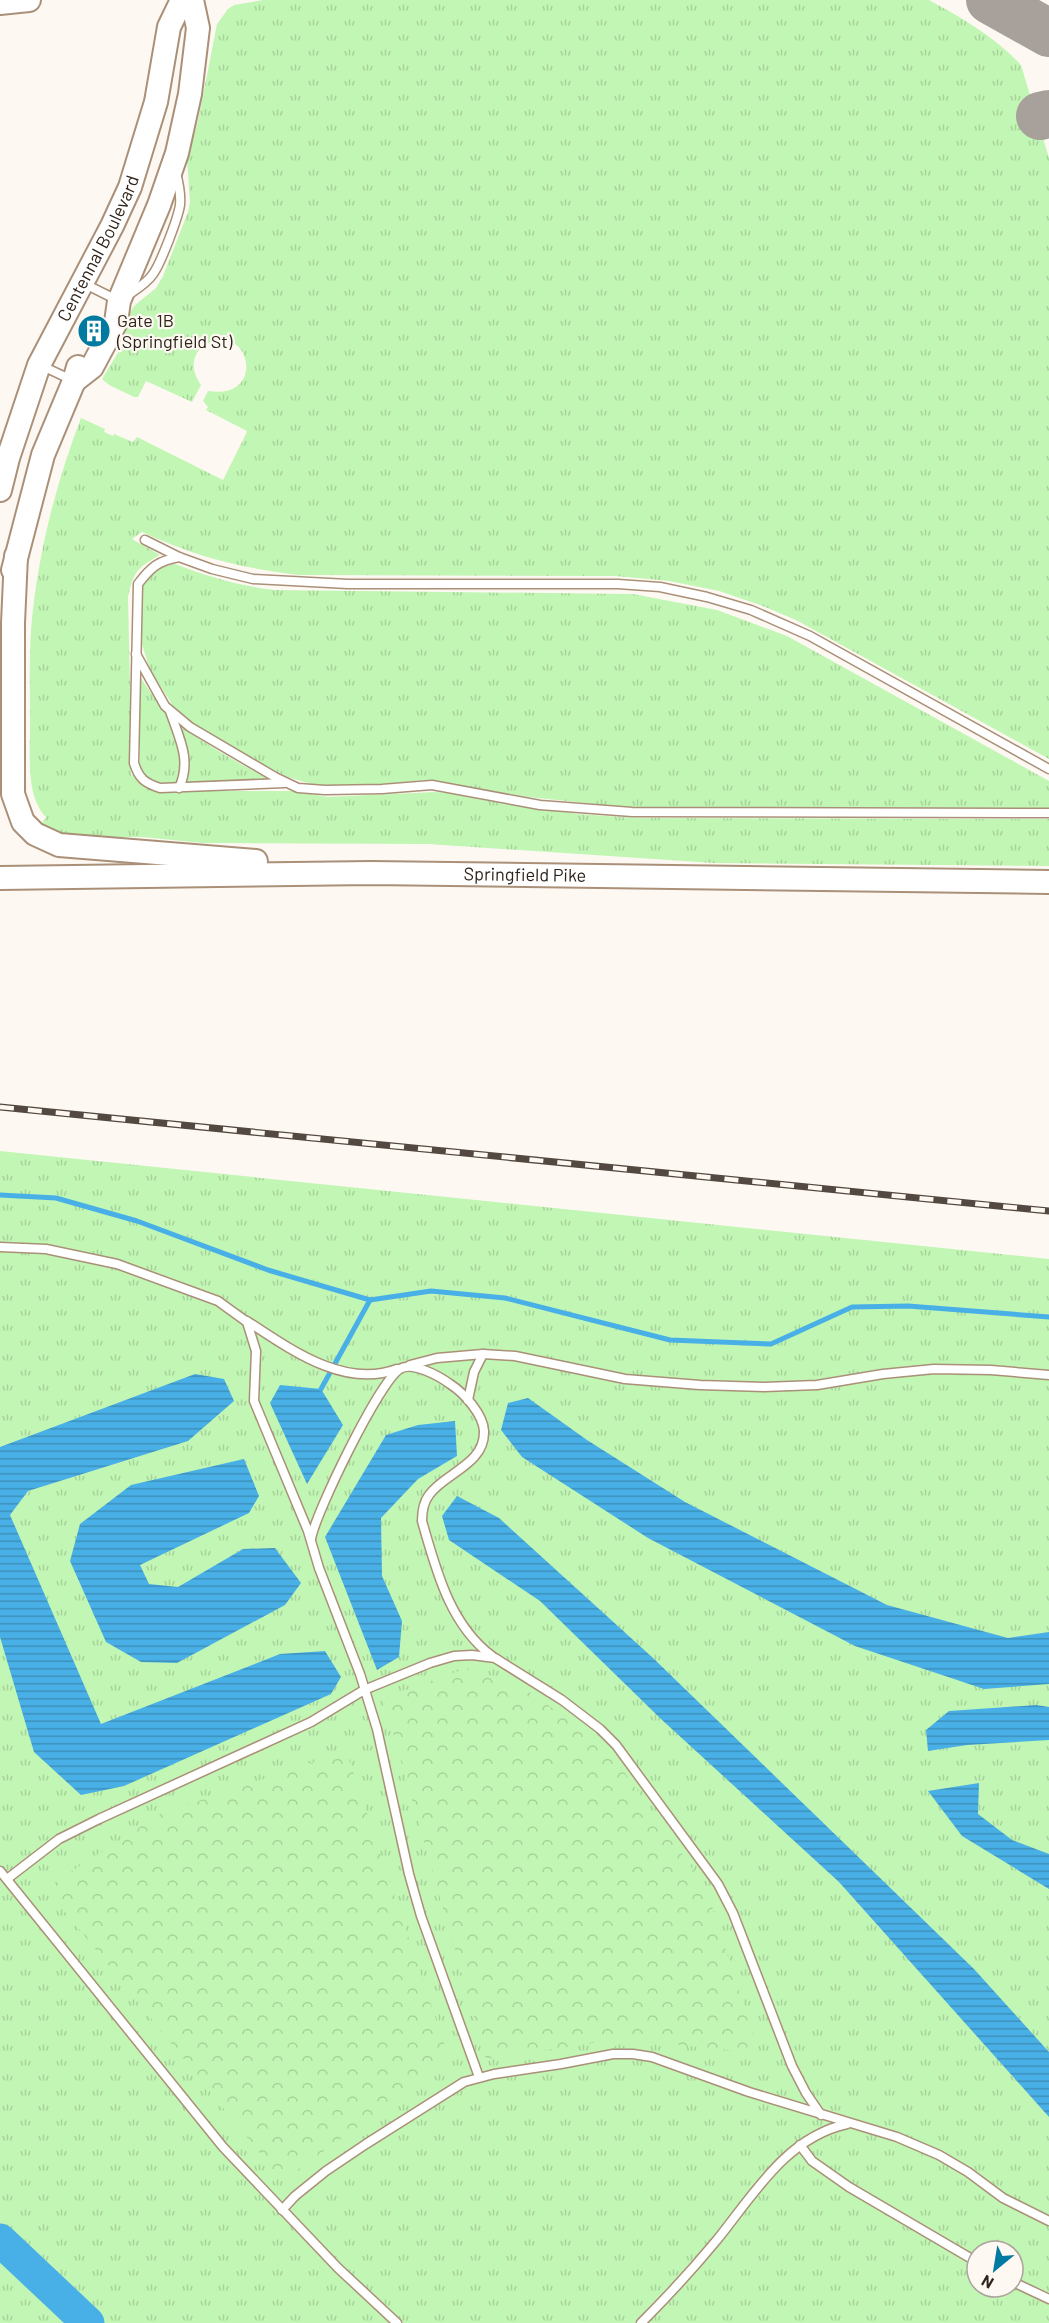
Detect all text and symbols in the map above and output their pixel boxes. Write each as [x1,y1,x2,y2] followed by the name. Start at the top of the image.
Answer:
[52,173,143,325] street label: Centennal Boulevard
[116,309,233,352] place label: Gate 1B (Springfield St)
[76,313,112,349] building icon: Gate 1B (Springfield St)
[463,862,586,886] street label: Springfield Pike
[965,2239,1025,2299] north arrow
[978,2272,997,2293] text: N

